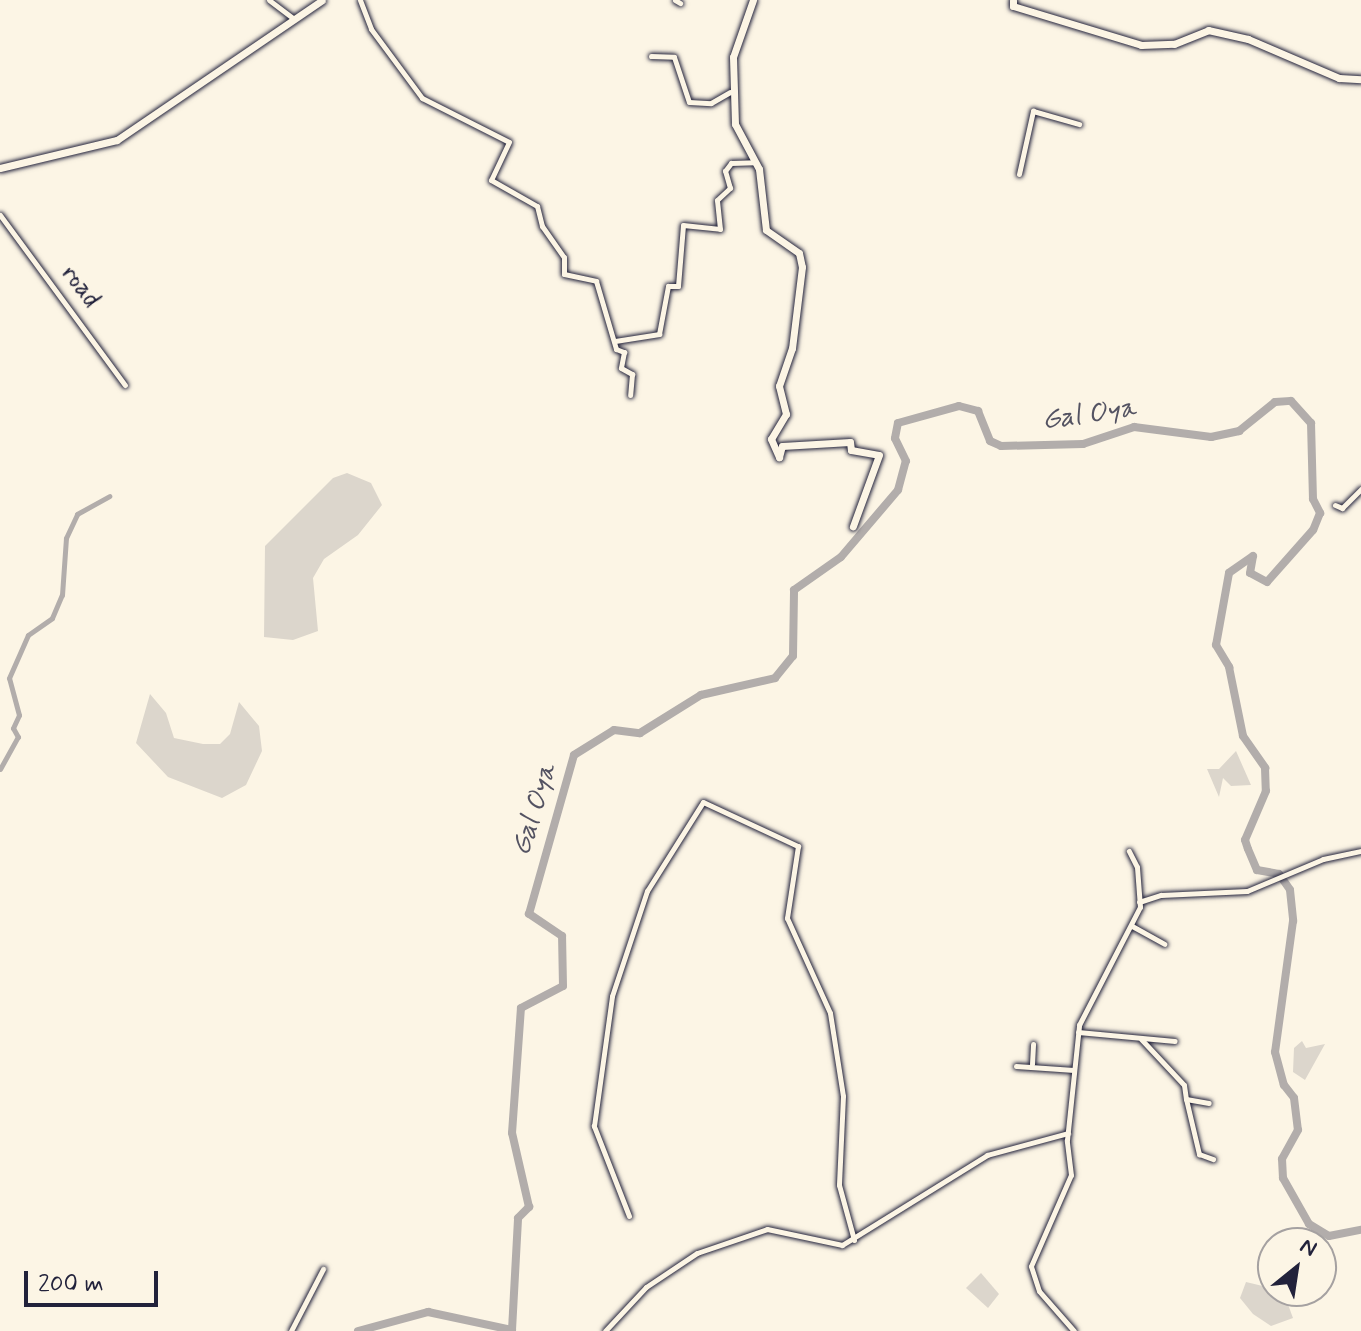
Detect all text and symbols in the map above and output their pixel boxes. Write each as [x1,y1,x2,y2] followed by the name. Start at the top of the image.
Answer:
[54,259,106,315] street label: road
[1041,392,1137,438] water label: Gal Oya
[505,761,565,859] water label: Gal Oya
[1257,1227,1337,1307] north arrow
[1295,1232,1321,1264] text: N
[28,1255,162,1305] scale bar
[38,1269,104,1300] text: 200 m

